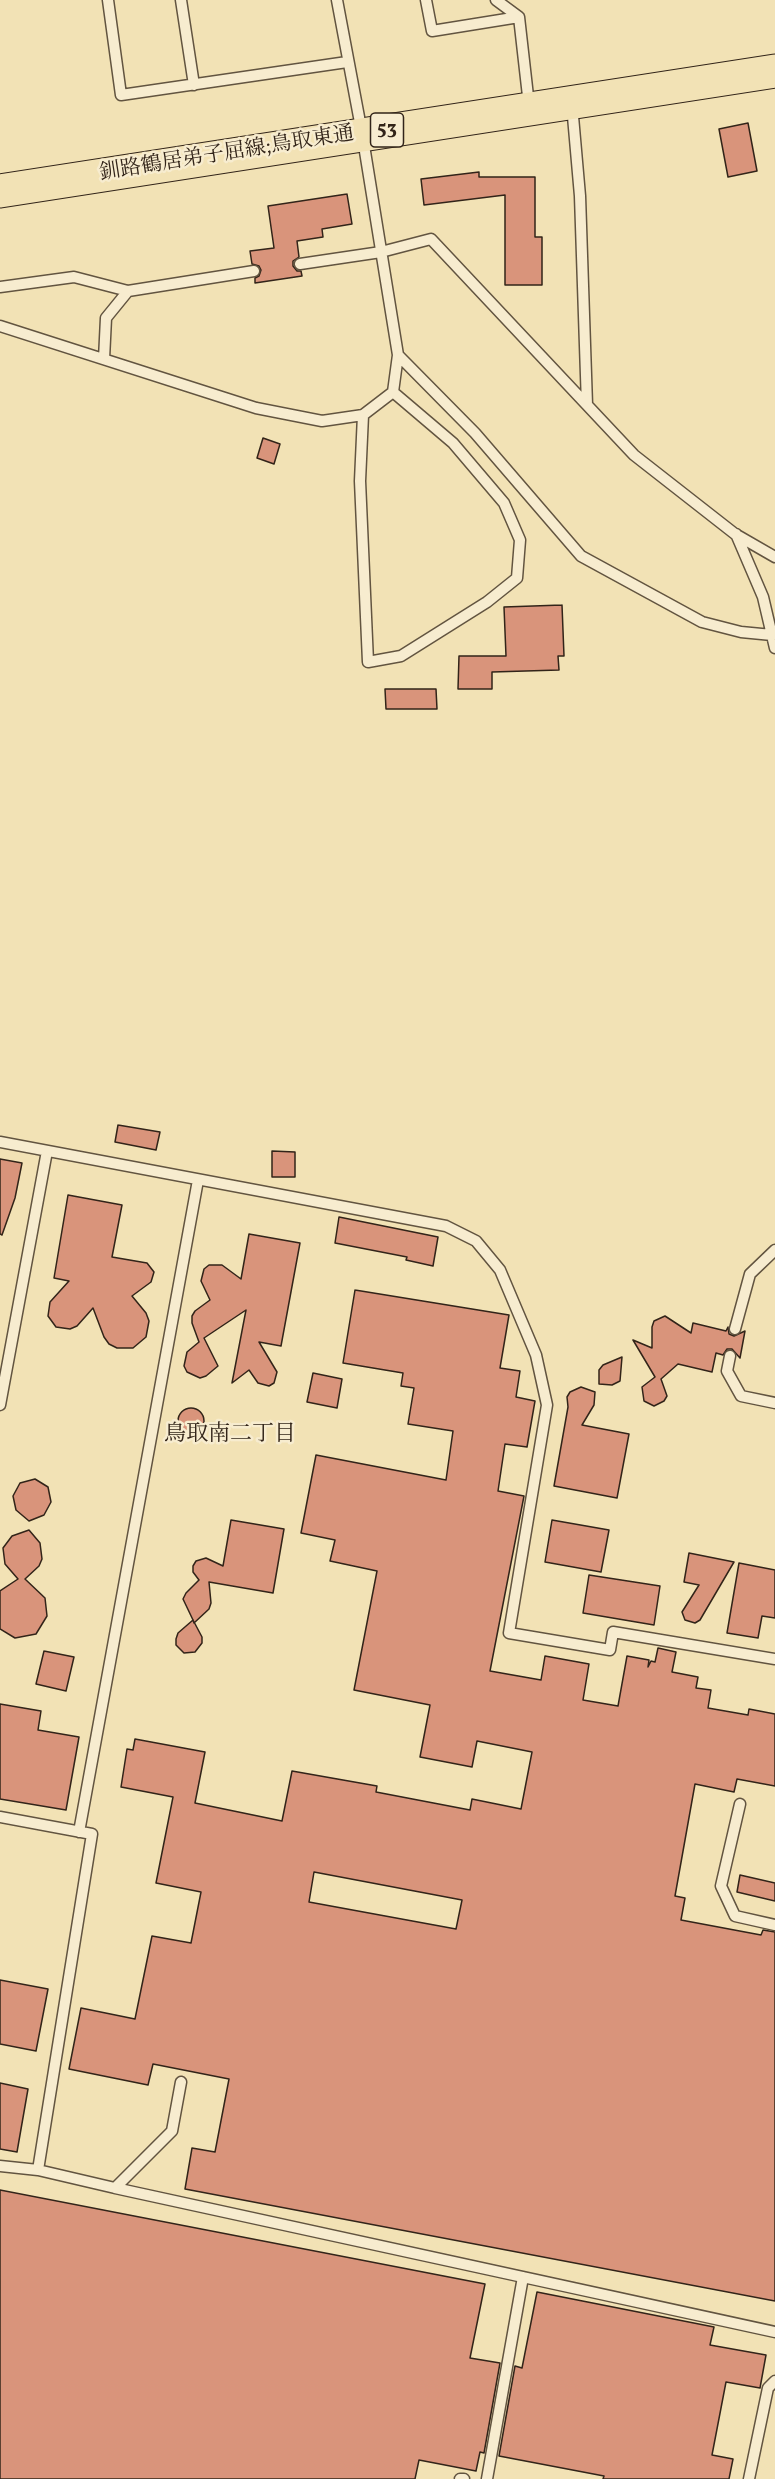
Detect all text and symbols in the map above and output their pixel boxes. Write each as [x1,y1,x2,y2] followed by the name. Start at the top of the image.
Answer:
[370,113,404,147] road number: 53
[98,122,356,188] street label: 釧路鶴居弟子屈線;鳥取東通
[164,1423,296,1449] district label: 鳥取南二丁目

